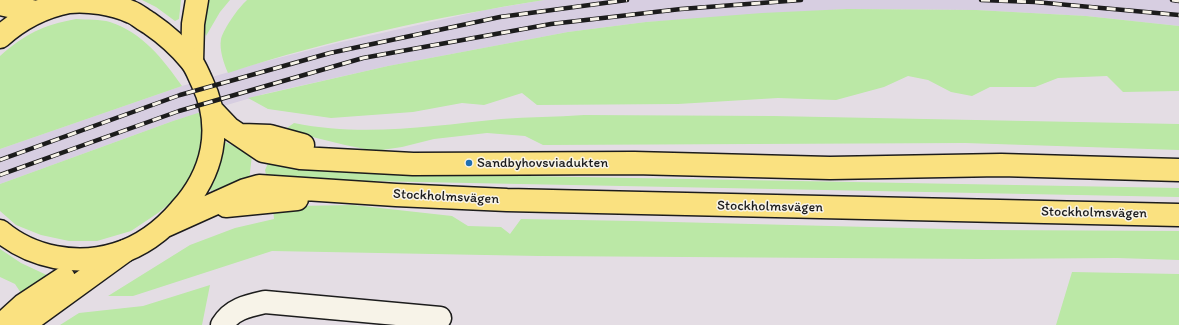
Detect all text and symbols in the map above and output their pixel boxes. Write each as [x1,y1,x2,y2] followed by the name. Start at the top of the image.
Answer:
[477,155,608,171] place label: Sandbyhovsviadukten
[464,158,474,168] marker: Sandbyhovsviadukten
[393,186,499,208] street label: Stockholmsvägen
[717,198,823,216] street label: Stockholmsvägen
[1041,204,1147,222] street label: Stockholmsvägen

